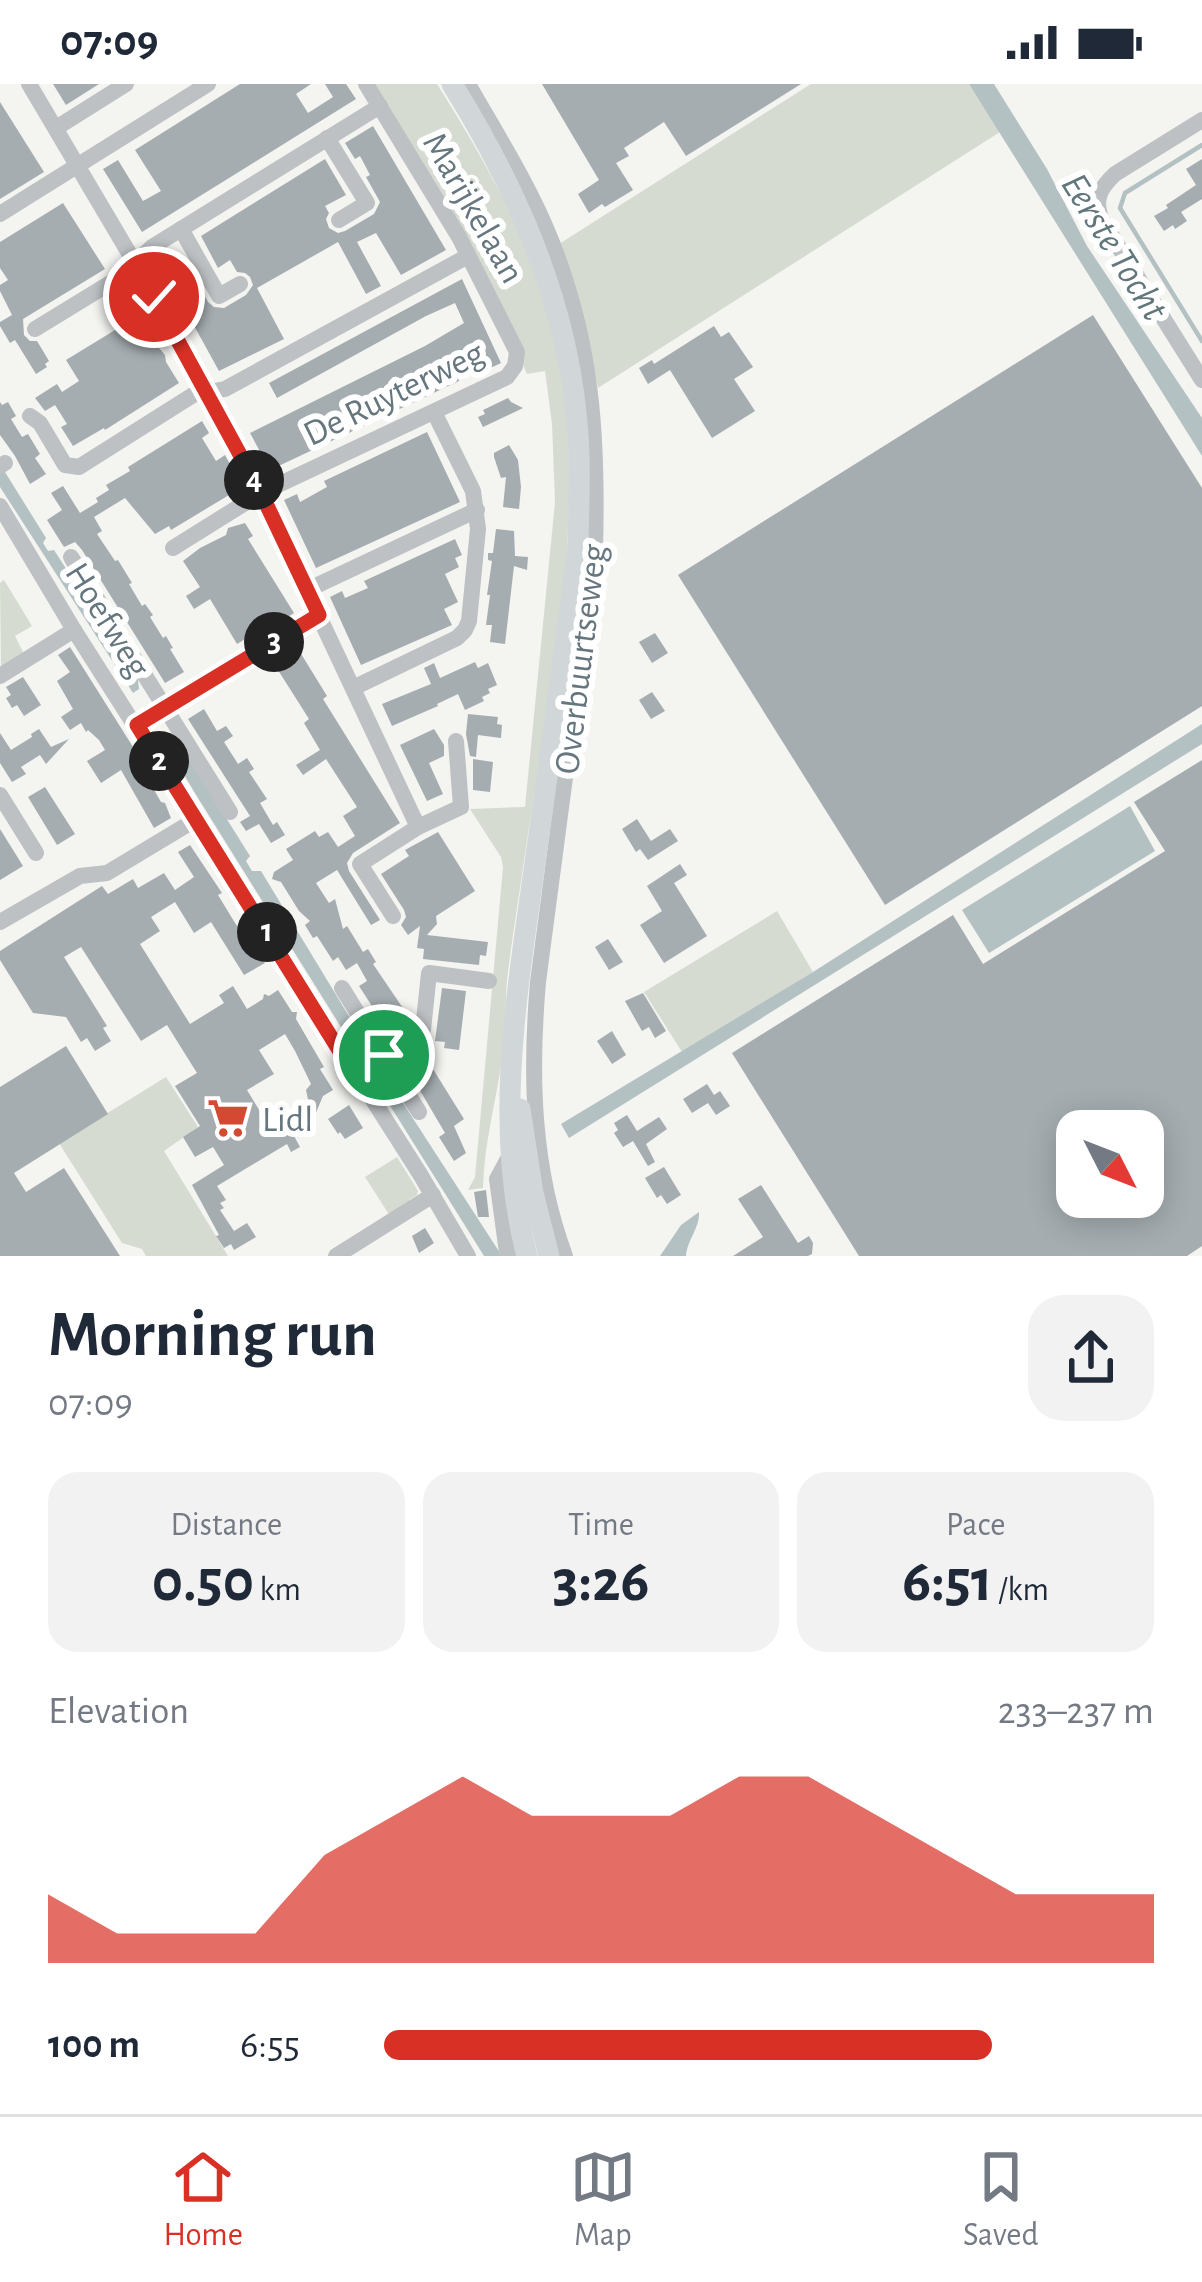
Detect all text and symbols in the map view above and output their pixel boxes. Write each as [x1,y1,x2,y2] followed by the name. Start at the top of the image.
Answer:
[60,19,158,64] text: 07:09
[416,127,531,289] street label: Marijkelaan
[1053,167,1174,328] water label: Eerste Tocht
[103,246,205,348] pin
[121,264,187,330] icon: check
[298,335,490,453] street label: De Ruyterweg
[224,450,284,510] pin: 4
[246,463,262,496] text: 4
[549,542,613,776] street label: Overbuurtseweg
[58,557,157,684] street label: Hoefweg
[244,612,304,672] pin: 3
[267,625,281,658] text: 3
[129,731,189,791] pin: 2
[151,744,167,777] text: 2
[237,902,297,962] pin: 1
[261,915,273,948] text: 1
[333,1004,435,1106] pin
[351,1022,417,1088] icon: arrive
[205,1095,251,1141] supermarket icon: Lidl
[262,1102,313,1138] place label: Lidl
[1056,1110,1164,1218] north arrow
[1056,1110,1164,1218] map controls
[1028,1295,1154,1421] button: share
[48,1302,377,1368] text: Morning run
[48,1384,133,1423] text: 07:09
[170,1509,282,1542] text: Distance
[568,1509,634,1542] text: Time
[946,1509,1005,1542] text: Pace
[152,1552,254,1612] text: 0.50
[553,1552,649,1612] text: 3:26
[902,1552,993,1612] text: 6:51
[254,1574,301,1607] text: km
[993,1574,1049,1607] text: /km
[48,1692,189,1731] text: Elevation
[998,1692,1154,1731] text: 233–237 m
[48,2026,140,2065] text: 100 m
[240,2026,300,2065] text: 6:55
[164,2144,243,2256] tab: Home
[570,2144,636,2256] tab: Map
[963,2144,1038,2256] tab: Saved

